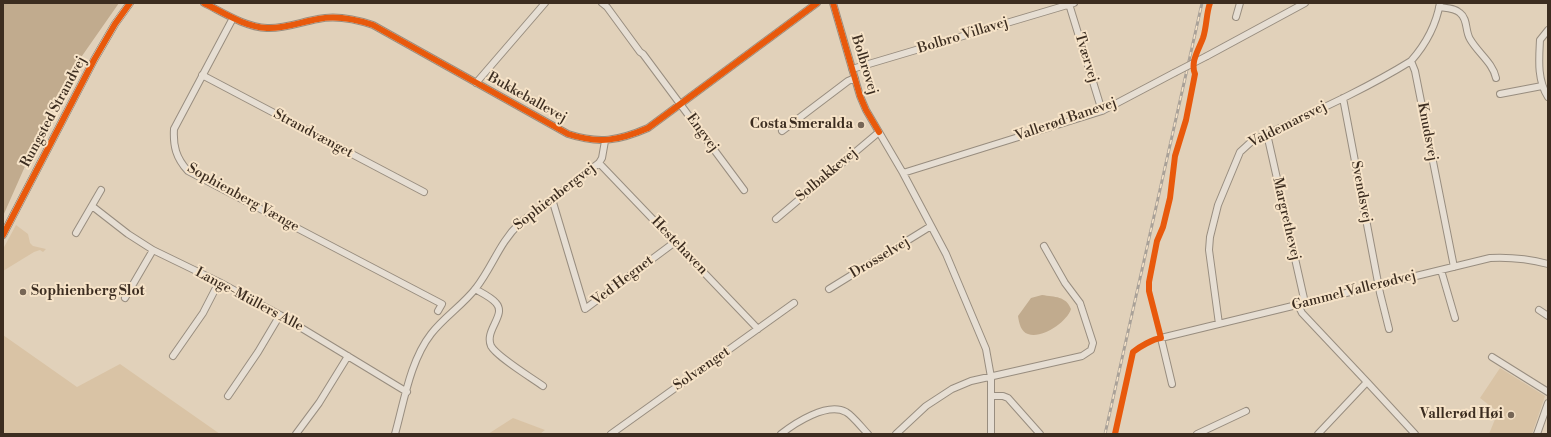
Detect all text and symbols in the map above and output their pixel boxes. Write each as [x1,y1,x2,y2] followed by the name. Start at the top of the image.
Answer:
[916,14,1010,58] street label: Bolbro Villavej
[1070,31,1102,85] street label: Tværvej
[847,33,881,97] street label: Bolbrovej
[18,54,90,170] street label: Rungsted Strandvej
[484,69,570,127] street label: Bukkeballevej
[1013,95,1119,145] street label: Vallerød Banevej
[1246,98,1330,152] street label: Valdemarsvej
[1413,101,1441,163] street label: Knudsvej
[270,106,356,162] street label: Strandvænget
[682,110,722,156] street label: Engvej
[750,117,853,133] place label: Costa Smeralda
[856,120,866,130] marker: Costa Smeralda
[793,144,861,206] street label: Solbakkevej
[184,160,302,236] street label: Sophienberg Vænge
[511,160,599,234] street label: Sophienbergvej
[1347,160,1375,224] street label: Svendsvej
[1268,176,1304,262] street label: Margrethevej
[647,214,711,278] street label: Hestehaven
[847,234,913,282] street label: Drosselvej
[589,252,657,310] street label: Ved Hegnet
[192,264,306,336] street label: Lange-Müllers Alle
[1290,267,1418,315] street label: Gammel Vallerødvej
[31,284,144,300] place label: Sophienberg Slot
[18,287,28,297] marker: Sophienberg Slot
[671,343,733,395] street label: Solvænget
[1420,407,1503,423] place label: Vallerød Høi
[1506,410,1516,420] marker: Vallerød Høi

